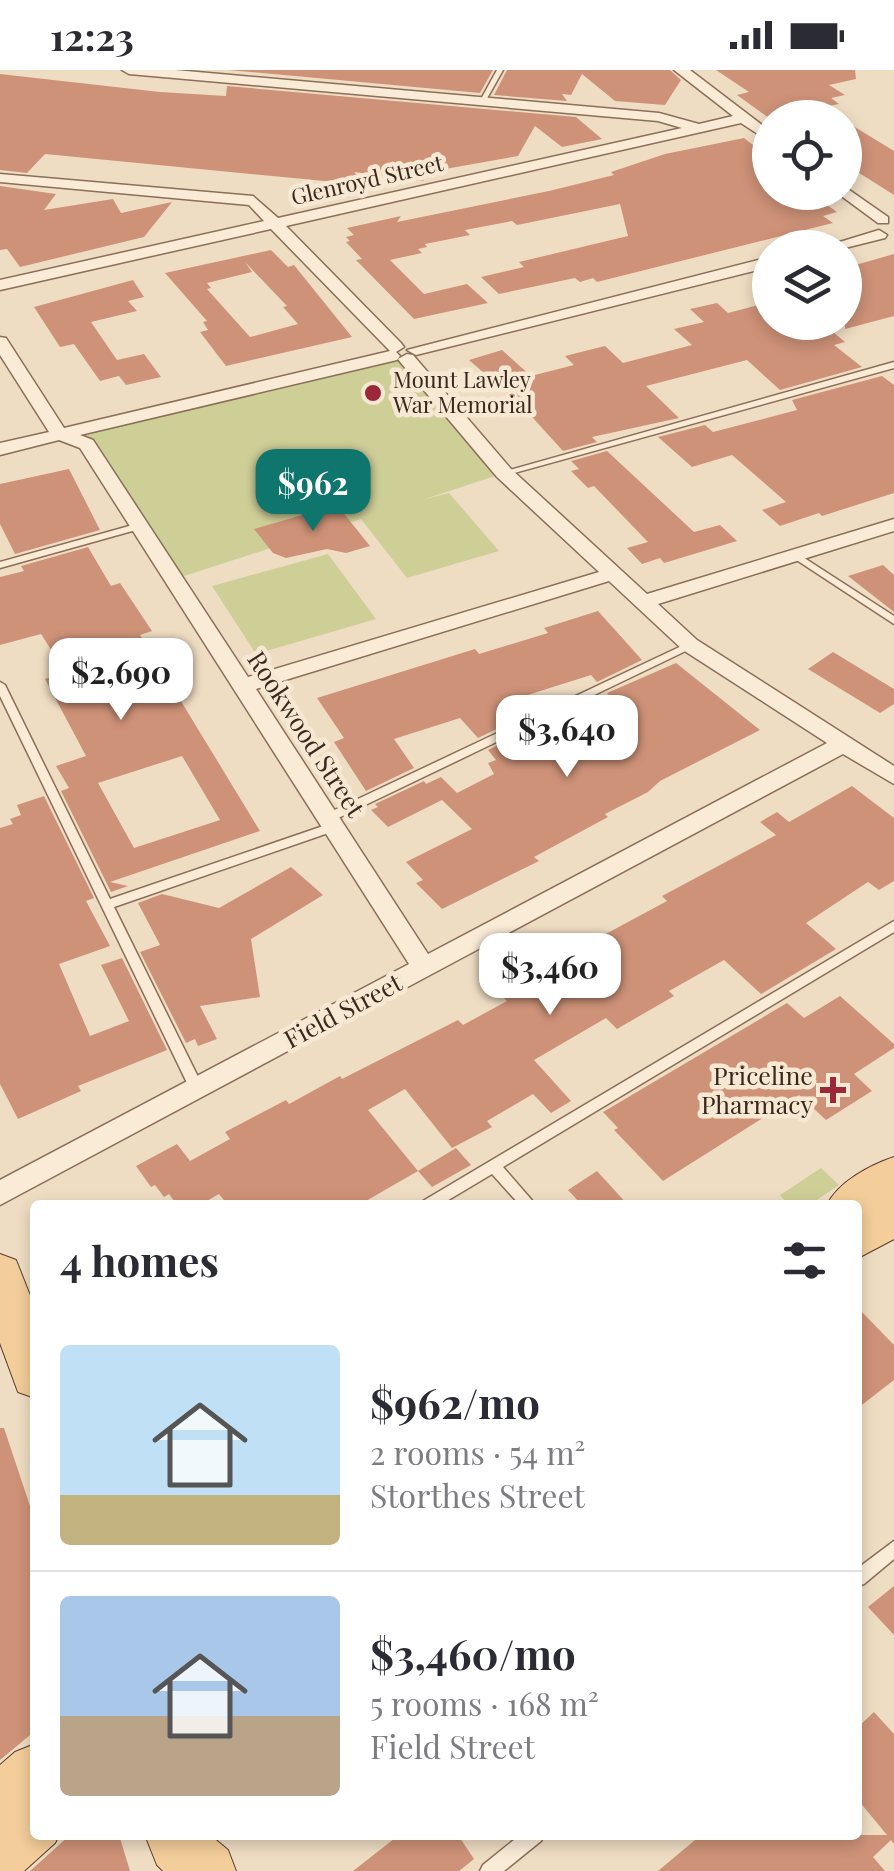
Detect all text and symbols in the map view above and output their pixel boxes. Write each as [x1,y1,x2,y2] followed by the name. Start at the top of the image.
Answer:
[50,10,134,61] text: 12:23
[752,100,862,340] map controls
[752,100,862,210] button: locate
[288,147,447,211] street label: Glenroyd Street
[752,230,862,340] button: layers
[392,364,533,419] place label: Mount Lawley War Memorial
[362,382,384,404] marker: Mount Lawley War Memorial
[254,449,372,534] pin: $962
[278,460,348,503] text: $962
[40,638,202,723] pin: $2,690
[241,644,374,823] street label: Rookwood Street
[71,649,171,692] text: $2,690
[486,695,648,780] pin: $3,640
[518,706,616,749] text: $3,640
[469,933,631,1018] pin: $3,460
[501,944,599,987] text: $3,460
[278,964,408,1055] street label: Field Street
[701,1058,813,1120] place label: Priceline Pharmacy
[822,1079,844,1101] marker: Priceline Pharmacy
[60,1232,219,1288] text: 4 homes
[777,1233,832,1288] icon: filters
[370,1374,540,1430] text: $962/mo
[140,1385,260,1505] icon: home
[370,1430,585,1473] text: 2 rooms · 54 m²
[370,1473,585,1516] text: Storthes Street
[370,1625,576,1681] text: $3,460/mo
[140,1636,260,1756] icon: home
[370,1681,599,1724] text: 5 rooms · 168 m²
[370,1724,535,1767] text: Field Street

